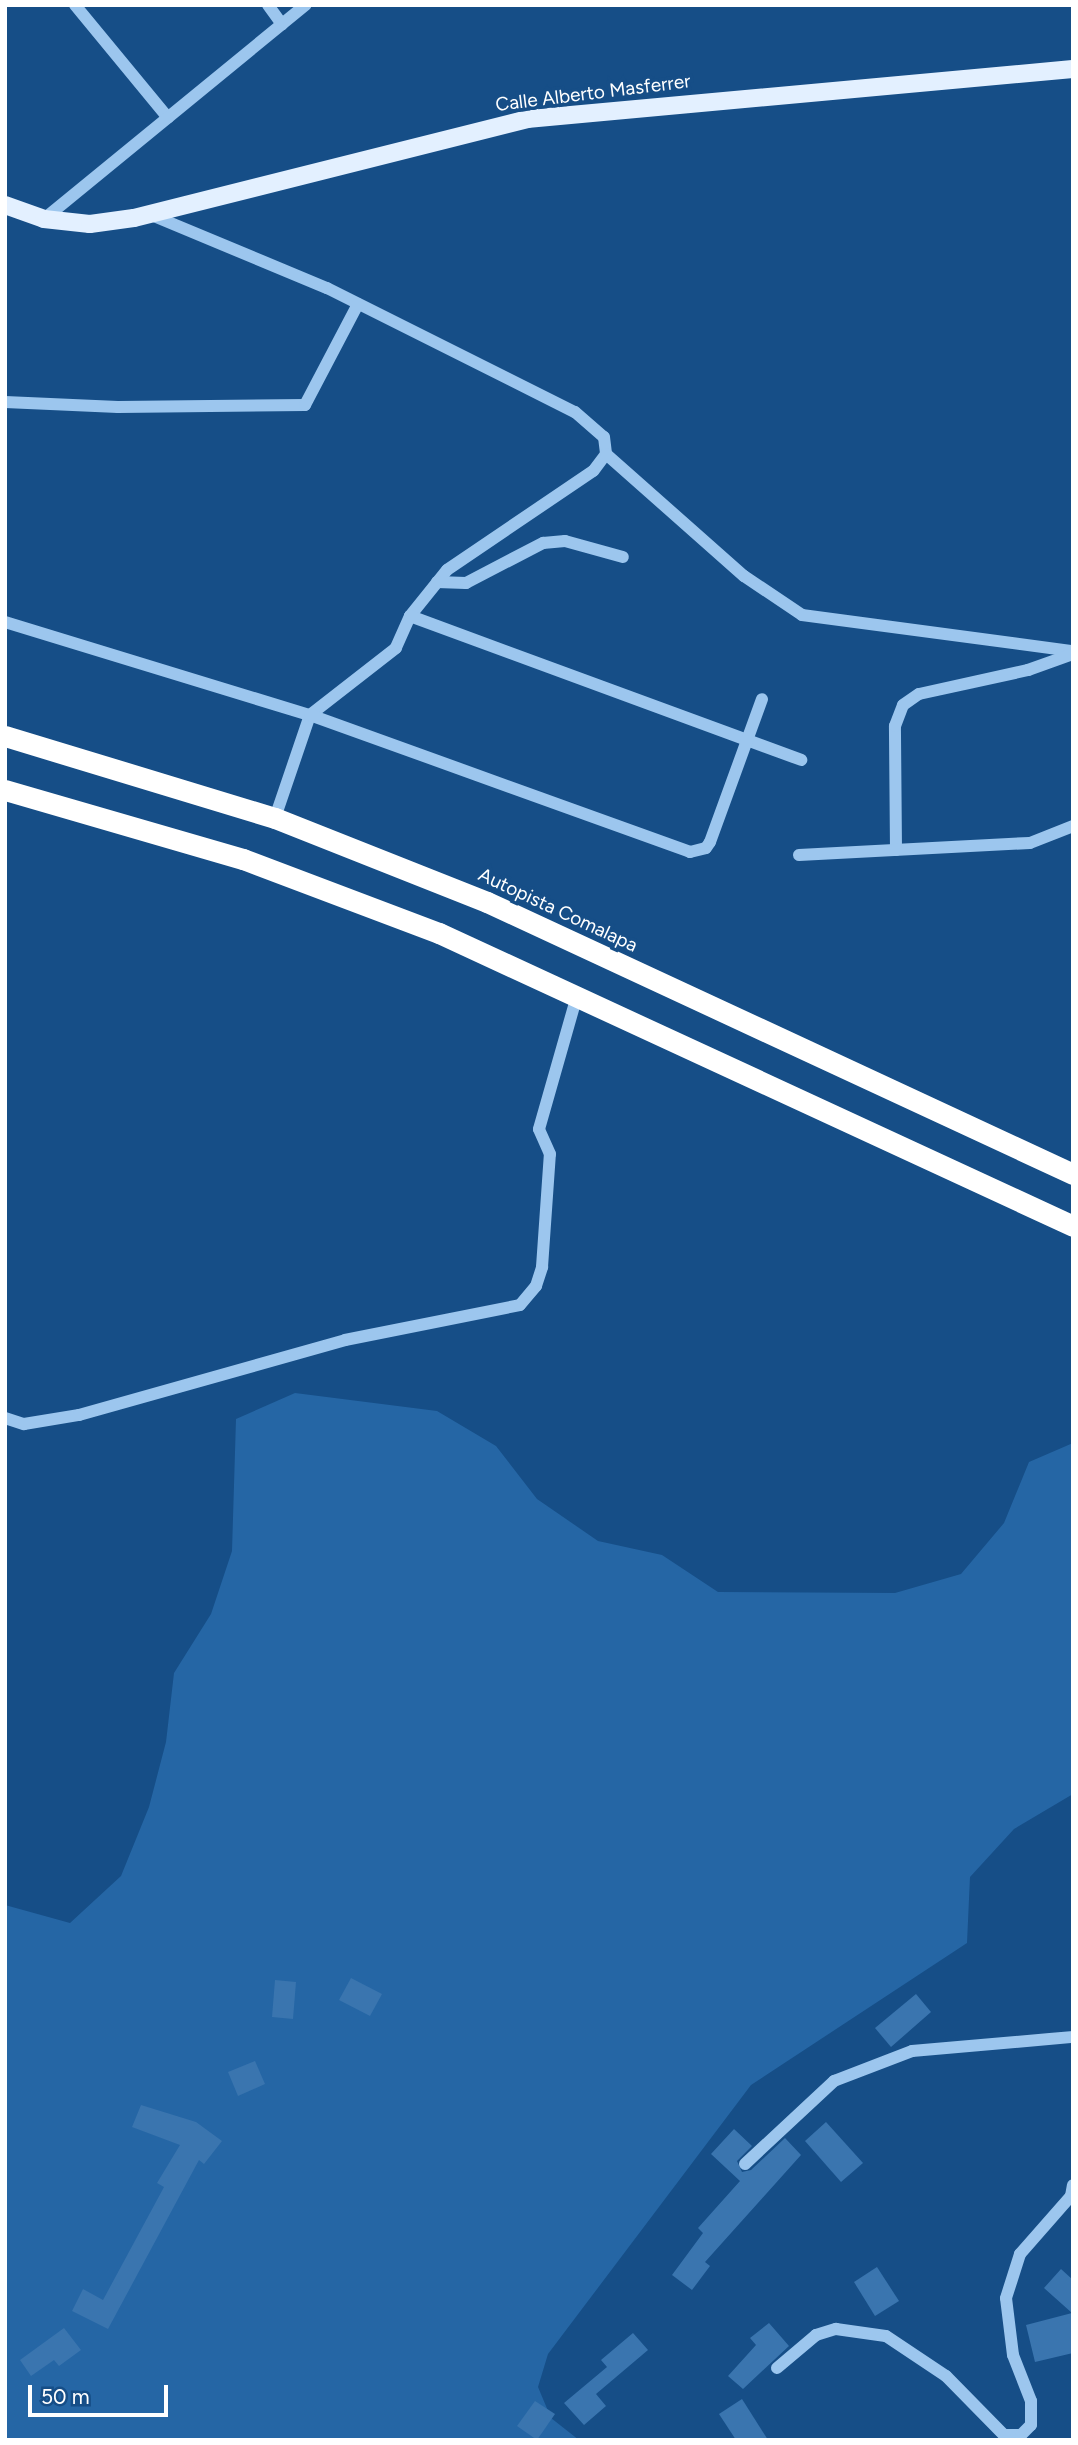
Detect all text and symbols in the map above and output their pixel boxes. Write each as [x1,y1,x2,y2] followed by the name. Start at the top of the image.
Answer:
[494,70,692,116] street label: Calle Alberto Masferrer
[475,863,641,957] street label: Autopista Comalapa
[32,2372,172,2416] scale bar
[41,2384,90,2409] text: 50 m

